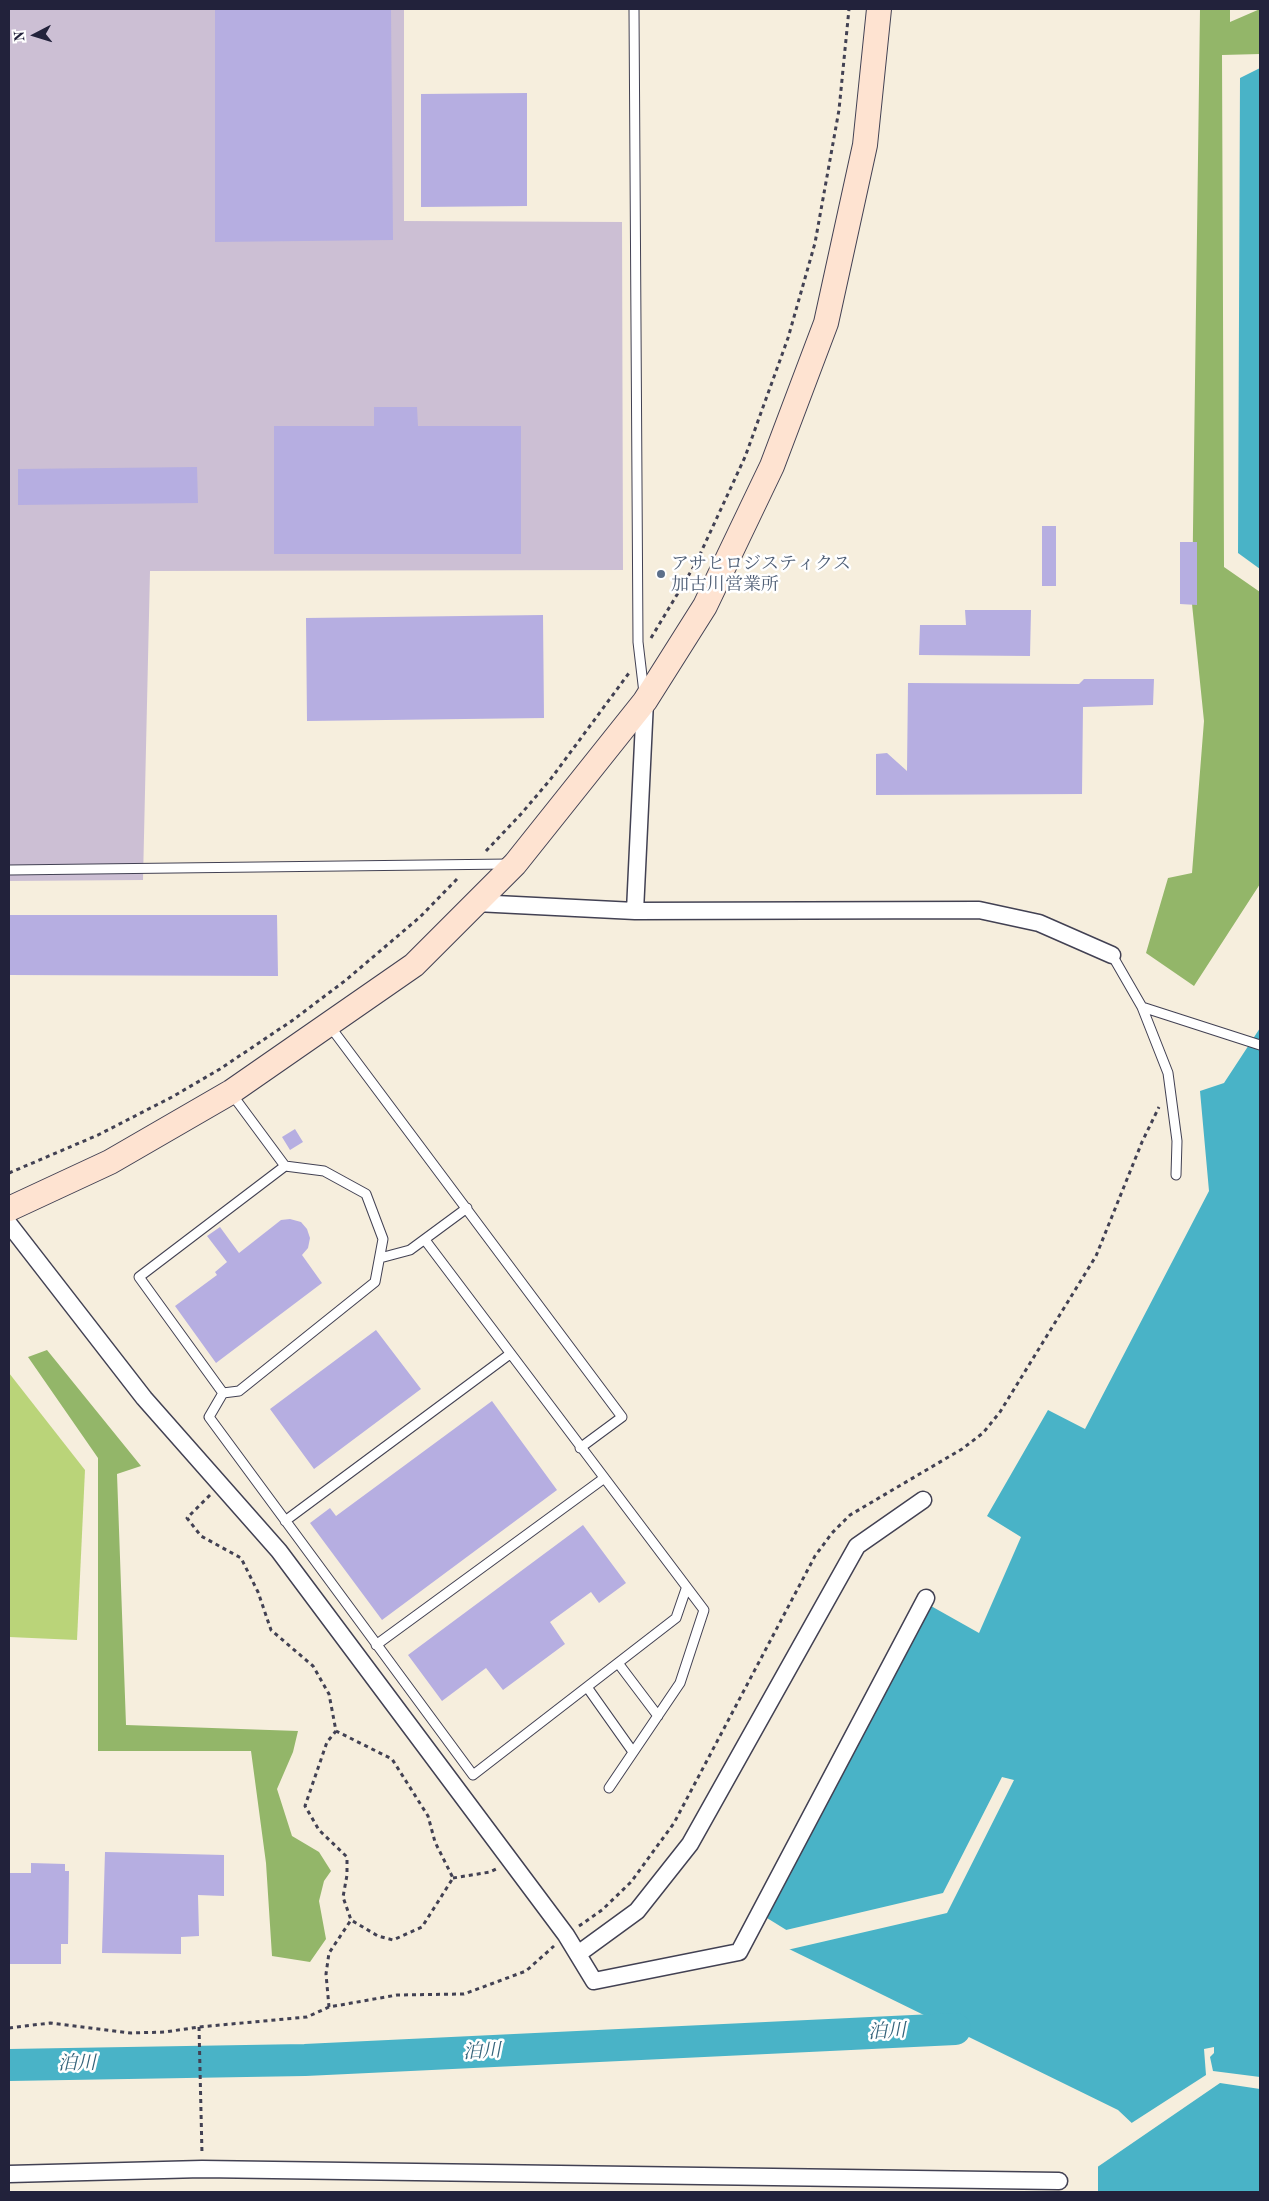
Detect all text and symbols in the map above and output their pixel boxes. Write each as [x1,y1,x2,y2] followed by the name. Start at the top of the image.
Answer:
[10,10,60,60] north arrow
[13,30,27,42] text: N
[671,553,851,596] place label: アサヒロジスティクス 加古川営業所
[655,568,667,580] marker: アサヒロジスティクス 加古川営業所
[867,2020,907,2044] water label: 泊川
[462,2040,502,2064] water label: 泊川
[58,2052,96,2076] water label: 泊川

